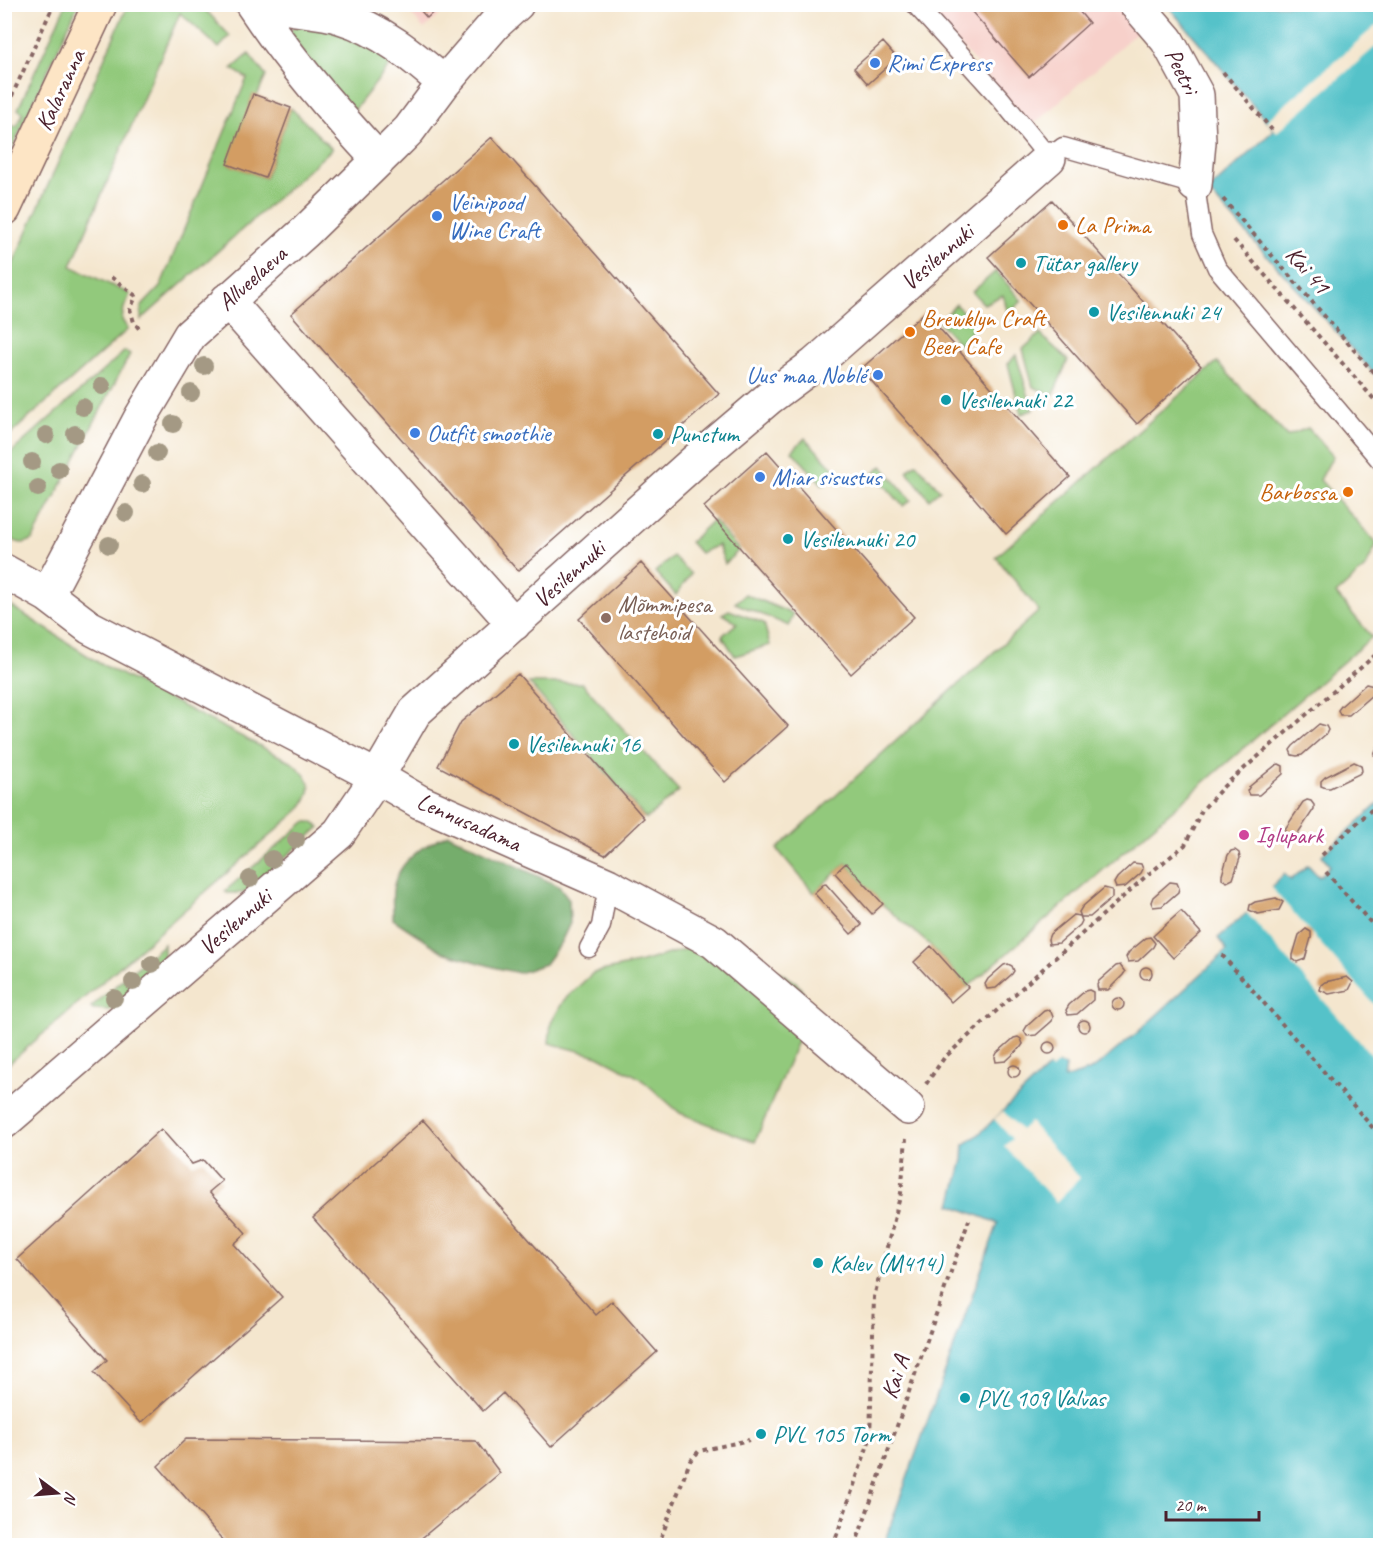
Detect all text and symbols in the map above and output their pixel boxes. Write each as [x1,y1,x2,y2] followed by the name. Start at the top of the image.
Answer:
[28,43,92,135] street label: Kalaranna
[1158,43,1207,102] street label: Peetri
[887,48,993,78] place label: Rimi Express
[868,56,882,70] marker: Rimi Express
[449,187,542,245] place label: Veinipood Wine Craft
[430,209,444,223] marker: Veinipood Wine Craft
[1075,210,1152,240] place label: La Prima
[894,216,982,297] street label: Vesilennuki
[1056,218,1070,232] marker: La Prima
[211,238,294,317] street label: Allveelaeva
[1279,240,1338,301] street label: Kai 41
[1033,248,1138,278] place label: Tütar gallery
[1014,256,1028,270] marker: Tütar gallery
[1106,297,1222,327] place label: Vesilennuki 24
[922,303,1047,361] place label: Brewklyn Craft Beer Cafe
[1087,305,1101,319] marker: Vesilennuki 24
[903,325,917,339] marker: Brewklyn Craft Beer Cafe
[746,360,870,390] place label: Uus maa Noblé
[871,368,885,382] marker: Uus maa Noblé
[958,385,1074,415] place label: Vesilennuki 22
[939,393,953,407] marker: Vesilennuki 22
[427,418,553,448] place label: Outfit smoothie
[670,419,741,449] place label: Punctum
[408,426,422,440] marker: Outfit smoothie
[651,427,665,441] marker: Punctum
[772,462,883,492] place label: Miar sisustus
[753,470,767,484] marker: Miar sisustus
[1259,477,1338,507] place label: Barbossa
[1341,485,1355,499] marker: Barbossa
[800,524,916,554] place label: Vesilennuki 20
[527,532,613,614] street label: Vesilennuki
[781,532,795,546] marker: Vesilennuki 20
[618,589,713,647] place label: Mõmmipesa lastehoid
[599,611,613,625] marker: Mõmmipesa lastehoid
[526,729,641,759] place label: Vesilennuki 16
[507,737,521,751] marker: Vesilennuki 16
[412,786,527,859] street label: Lennusadama
[1256,820,1325,850] place label: Iglupark
[1237,828,1251,842] marker: Iglupark
[192,881,280,962] street label: Vesilennuki
[830,1248,944,1278] place label: Kalev (M414)
[811,1256,825,1270] marker: Kalev (M414)
[874,1351,917,1403] street label: Kai A
[977,1383,1107,1413] place label: PVL 109 Valvas
[958,1391,972,1405] marker: PVL 109 Valvas
[773,1419,892,1449] place label: PVL 105 Torm
[754,1427,768,1441] marker: PVL 105 Torm
[27,1463,87,1523] north arrow
[1166,1484,1259,1522] scale bar
[59,1489,81,1507] text: N
[1175,1494,1208,1516] text: 20 m

